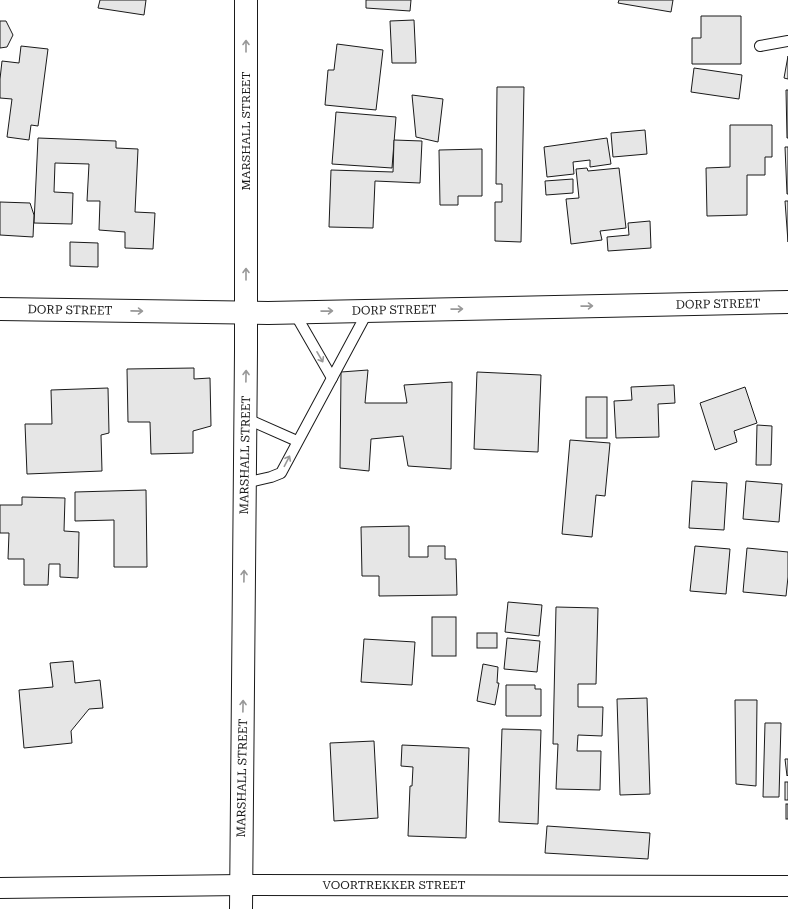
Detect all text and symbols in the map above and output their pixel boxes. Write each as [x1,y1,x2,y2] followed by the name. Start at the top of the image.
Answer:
[242,40,250,53] one-way arrow
[239,72,253,190] street label: MARSHALL STREET
[242,268,250,281] one-way arrow
[675,296,761,312] street label: DORP STREET
[27,302,113,318] street label: DORP STREET
[351,302,437,318] street label: DORP STREET
[580,302,593,310] one-way arrow
[450,305,463,313] one-way arrow
[130,307,143,315] one-way arrow
[320,308,333,315] one-way arrow
[316,351,324,363] one-way arrow
[242,370,250,383] one-way arrow
[237,395,253,515] street label: MARSHALL STREET
[283,456,291,468] one-way arrow
[240,570,248,583] one-way arrow
[239,700,246,713] one-way arrow
[234,718,250,838] street label: MARSHALL STREET
[323,878,465,892] street label: VOORTREKKER STREET

